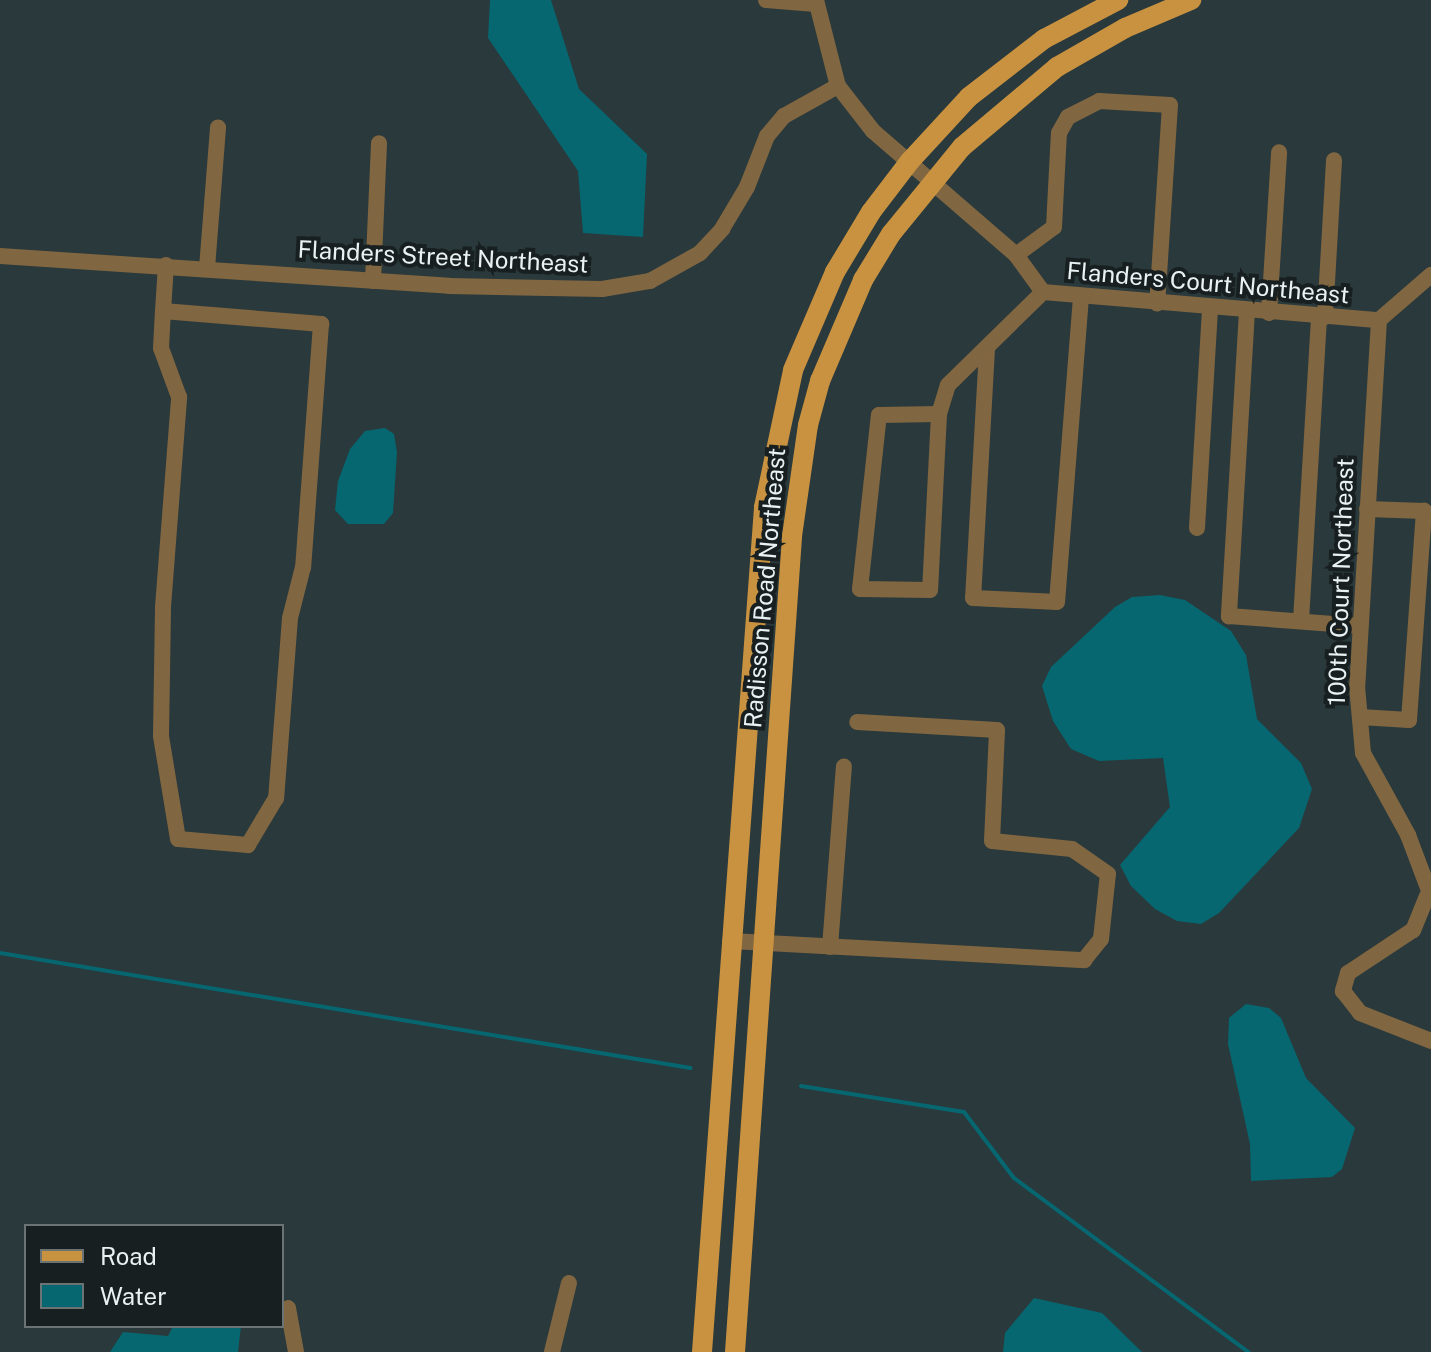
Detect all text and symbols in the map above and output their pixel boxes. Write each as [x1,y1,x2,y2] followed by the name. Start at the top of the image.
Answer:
[297,235,589,279] street label: Flanders Street Northeast
[1066,256,1350,310] street label: Flanders Court Northeast
[738,447,792,729] street label: Radisson Road Northeast
[1322,458,1360,706] street label: 100th Court Northeast
[24,1224,284,1328] legend
[100,1242,157,1270] text: Road
[100,1282,167,1310] text: Water

